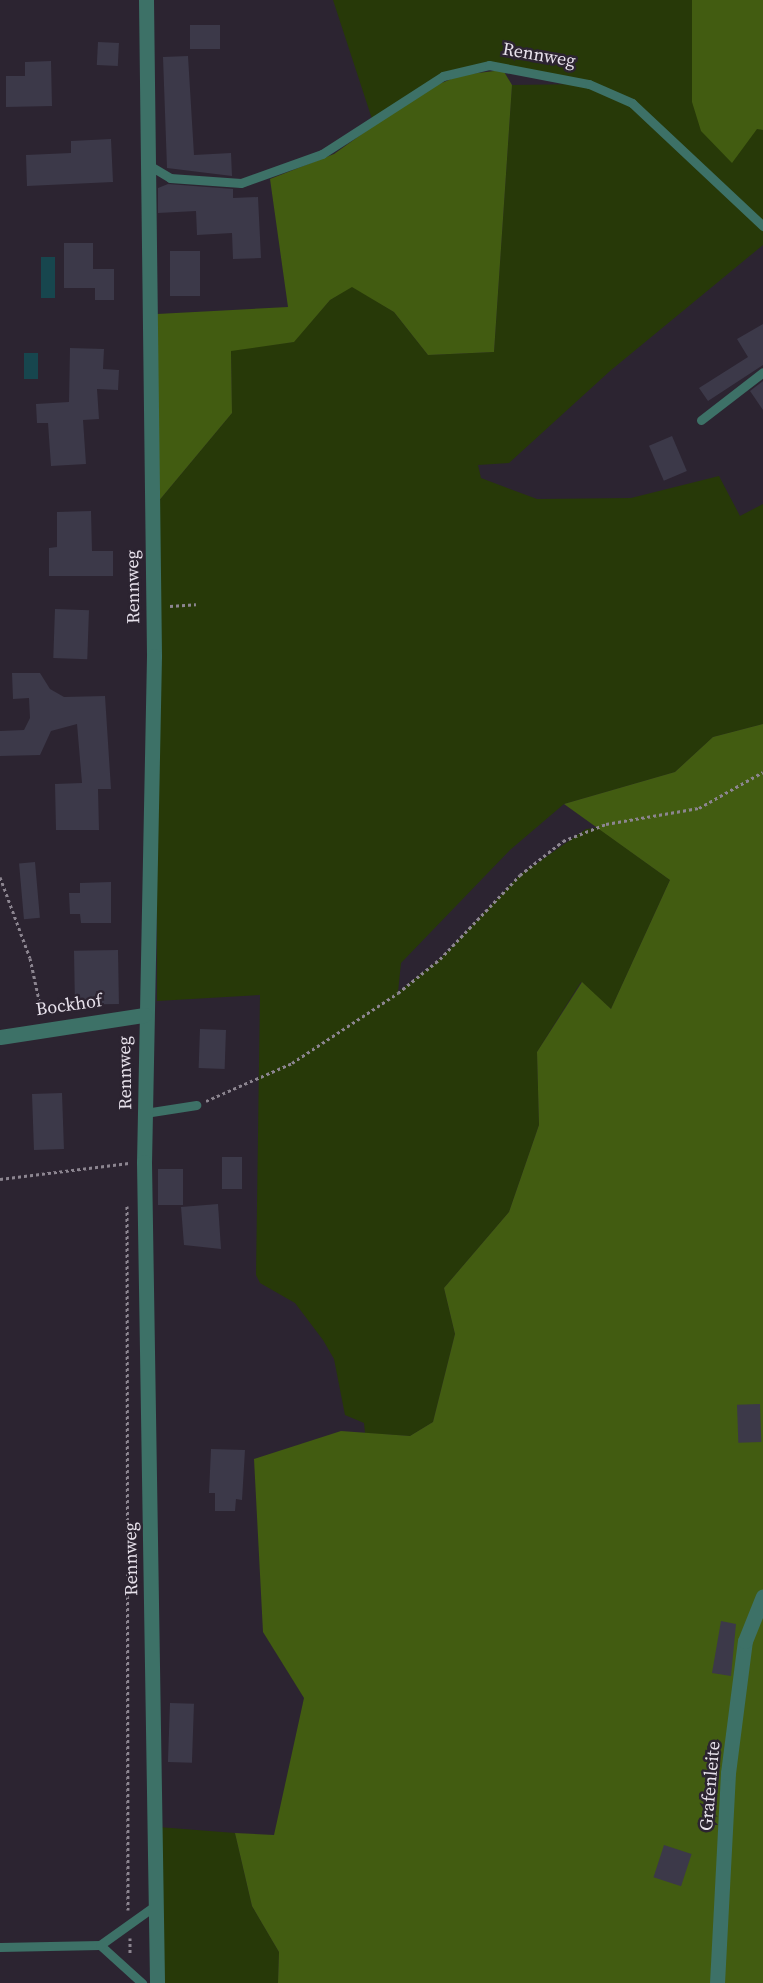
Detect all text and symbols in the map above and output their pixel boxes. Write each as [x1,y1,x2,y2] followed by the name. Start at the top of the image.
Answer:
[501,38,577,72] street label: Rennweg
[122,550,144,624] street label: Rennweg
[34,990,104,1020] street label: Bockhof
[114,1036,136,1110] street label: Rennweg
[120,1522,142,1596] street label: Rennweg
[695,1740,725,1832] street label: Grafenleite

